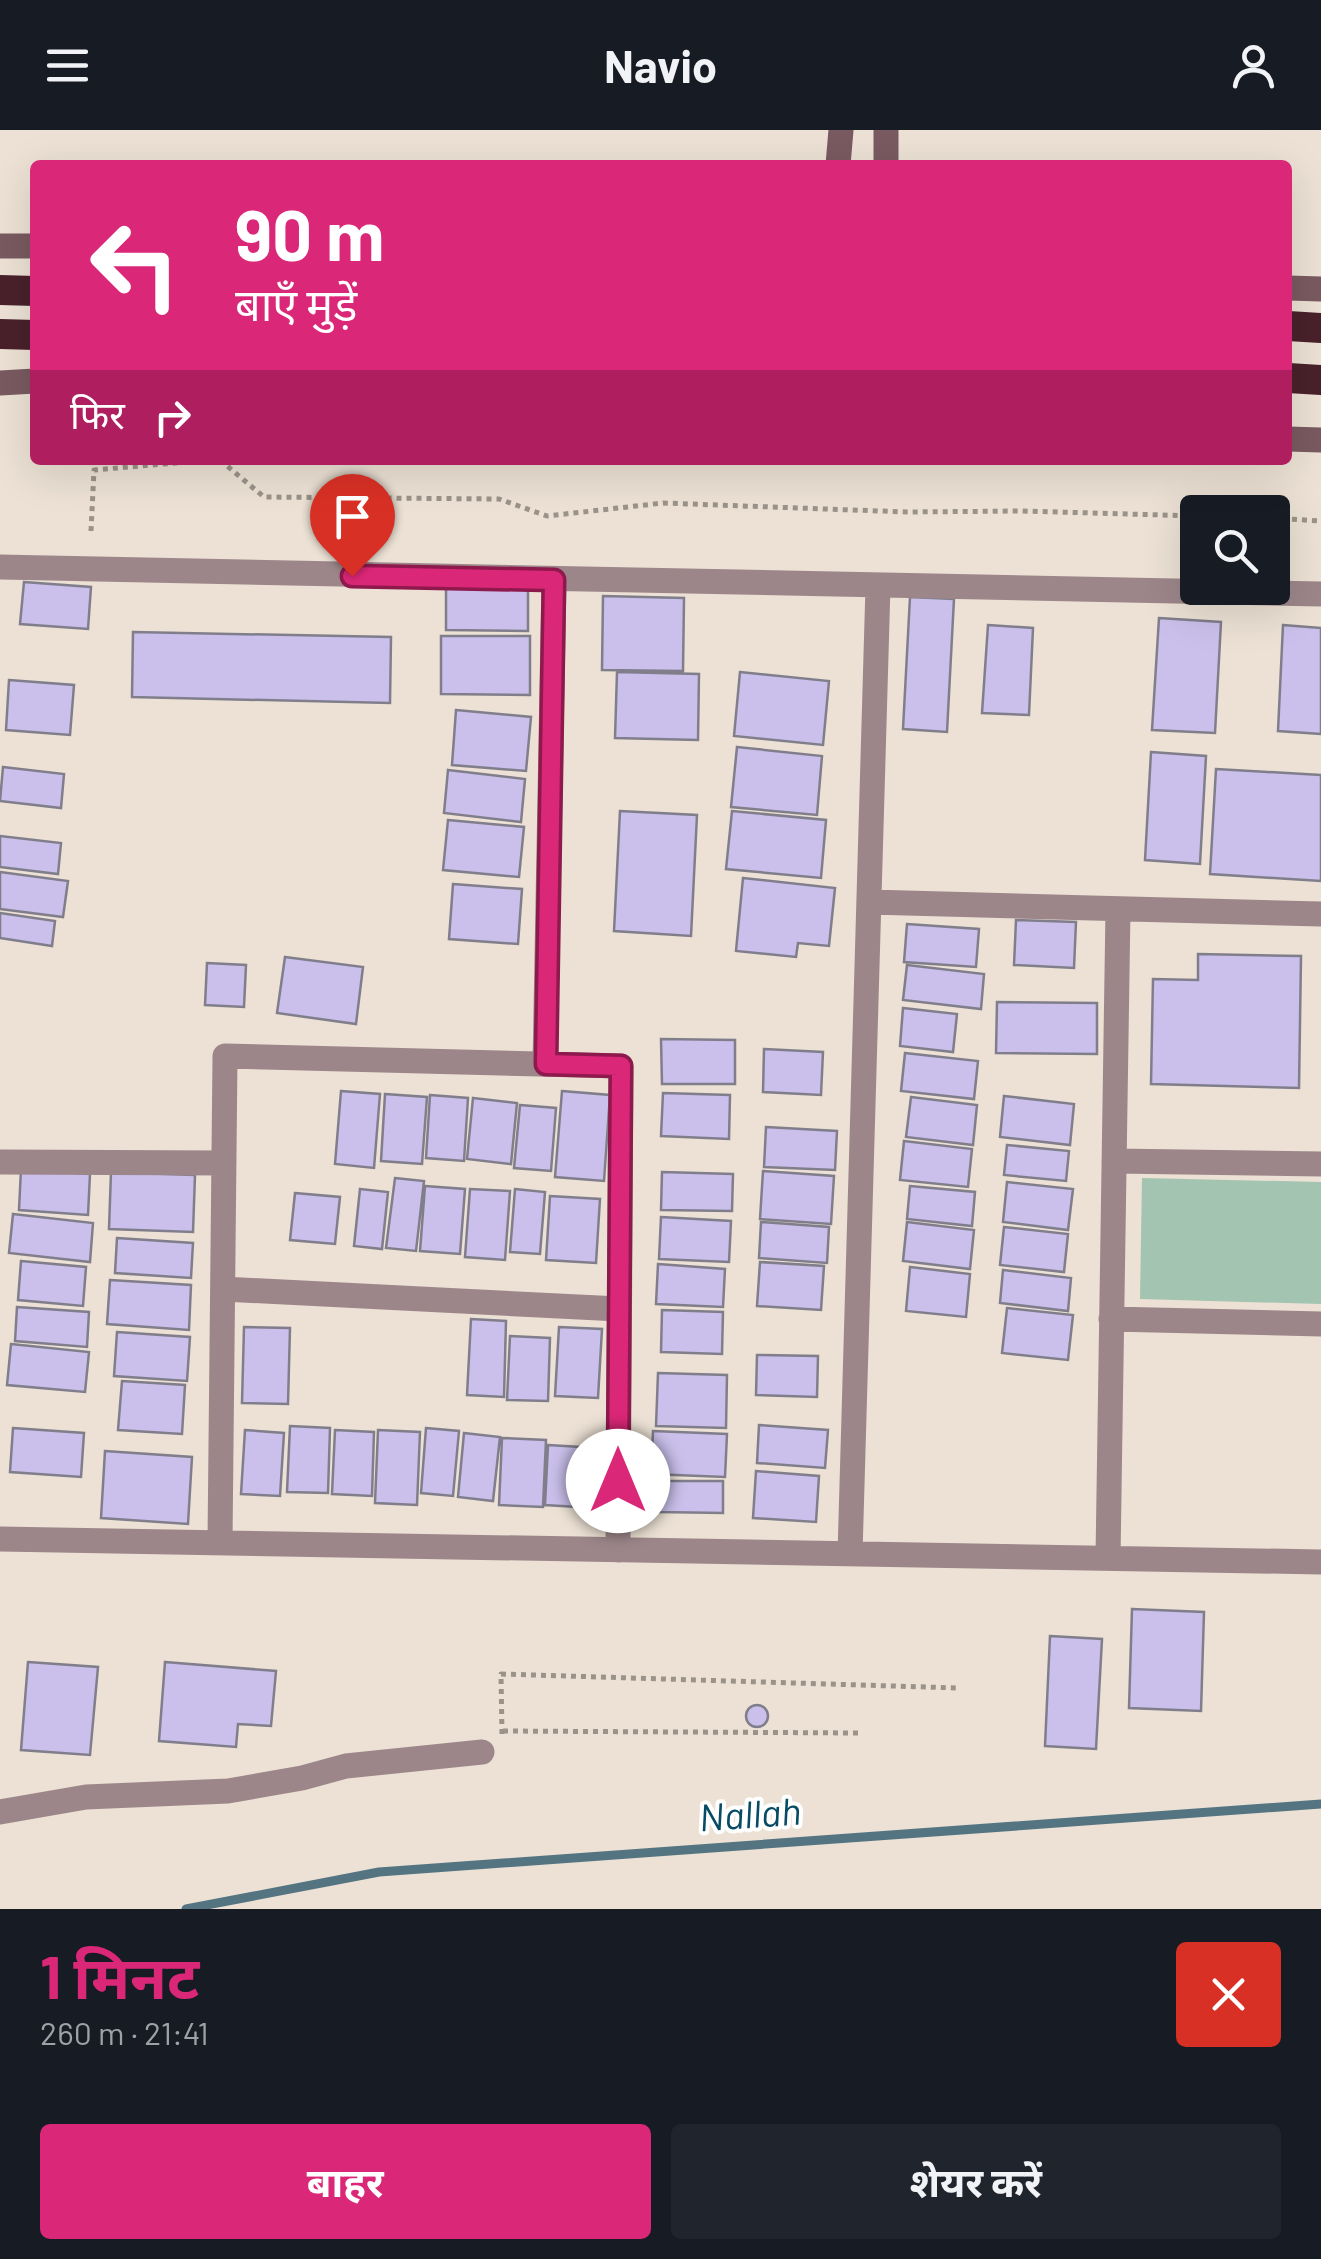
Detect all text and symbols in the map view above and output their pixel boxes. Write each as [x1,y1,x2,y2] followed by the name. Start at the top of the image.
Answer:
[40,38,95,93] icon: menu
[604,38,717,92] text: Navio
[1226,38,1281,93] icon: person
[235,191,385,275] text: 90 m
[70,200,200,330] icon: left
[235,276,357,330] text: बाएँ मुड़ें
[145,390,200,445] icon: right
[70,391,125,437] text: फिर
[310,474,395,577] pin
[325,489,380,544] icon: arrive
[1180,495,1290,605] map controls
[1180,495,1290,605] button: search
[566,1429,670,1533] position arrow
[697,1787,802,1840] water label: Nallah
[40,1939,199,2011] text: 1 मिनट
[1176,1942,1281,2047] button: close
[40,2013,209,2051] text: 260 m · 21:41
[40,2124,651,2239] button: बाहर
[671,2124,1281,2239] button: शेयर करें

